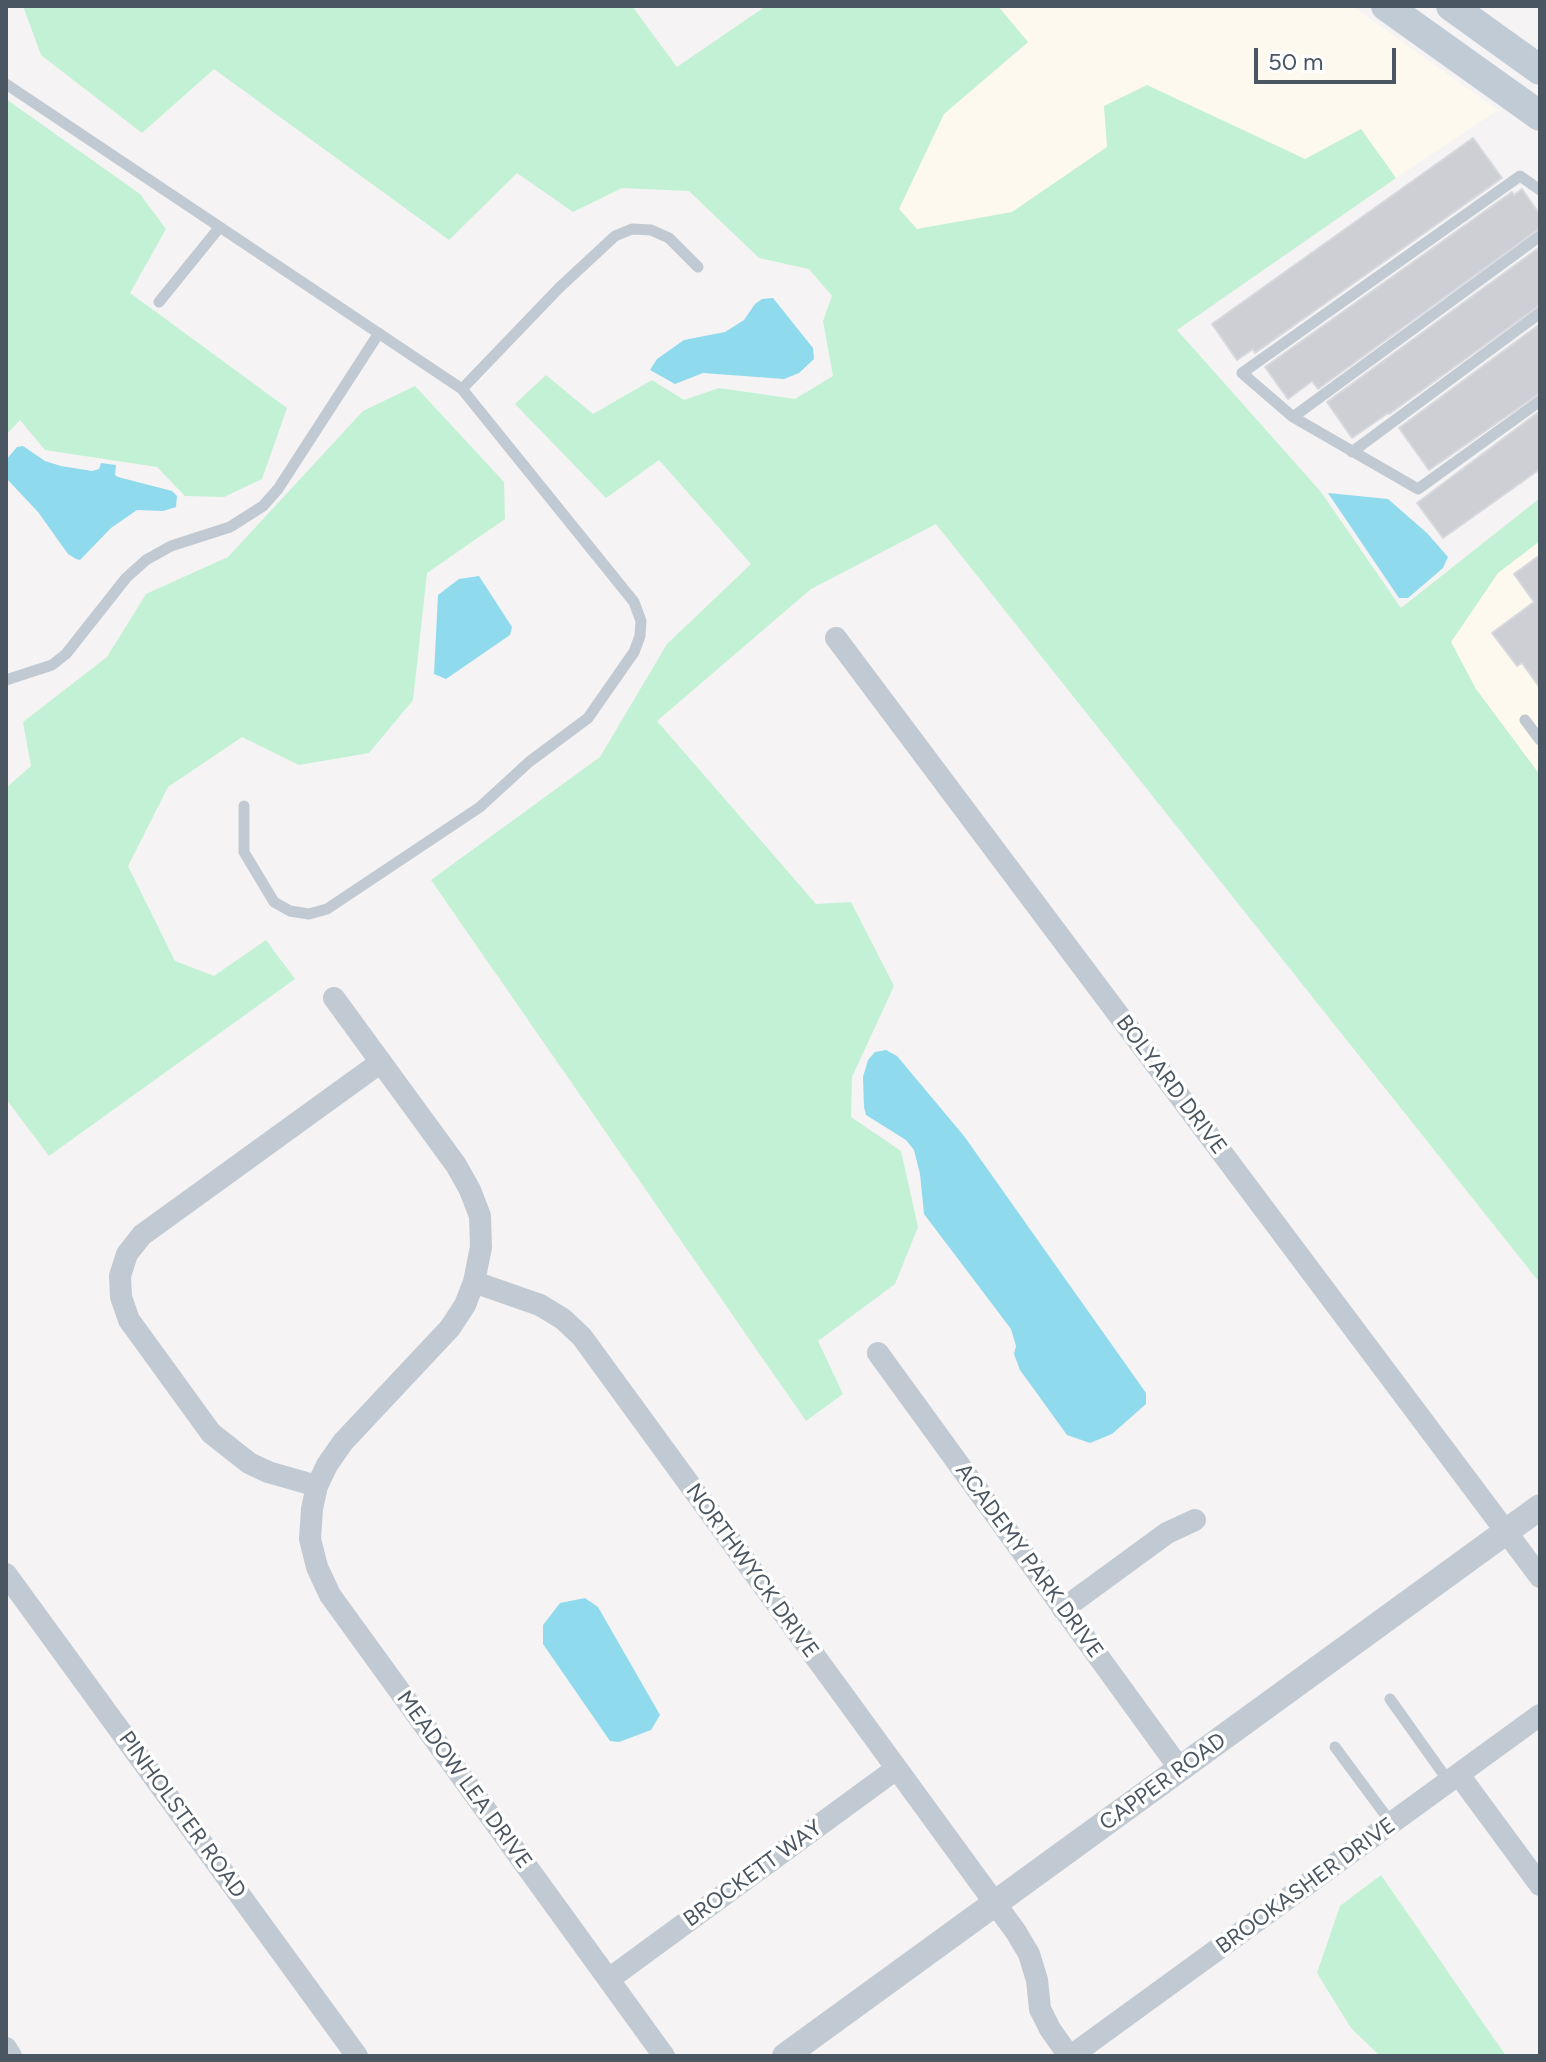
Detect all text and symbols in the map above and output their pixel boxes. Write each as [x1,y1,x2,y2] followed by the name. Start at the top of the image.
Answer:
[1258,32,1400,82] scale bar
[1268,47,1324,76] text: 50 m
[1110,1010,1232,1160] street label: BOLYARD DRIVE
[950,1459,1108,1663] street label: ACADEMY PARK DRIVE
[680,1479,824,1663] street label: NORTHWYCK DRIVE
[391,1686,537,1874] street label: MEADOW LEA DRIVE
[113,1727,251,1903] street label: PINHOLSTER ROAD
[1095,1727,1231,1837] street label: CAPPER ROAD
[1211,1812,1401,1960] street label: BROOKASHER DRIVE
[679,1815,827,1933] street label: BROCKETT WAY

